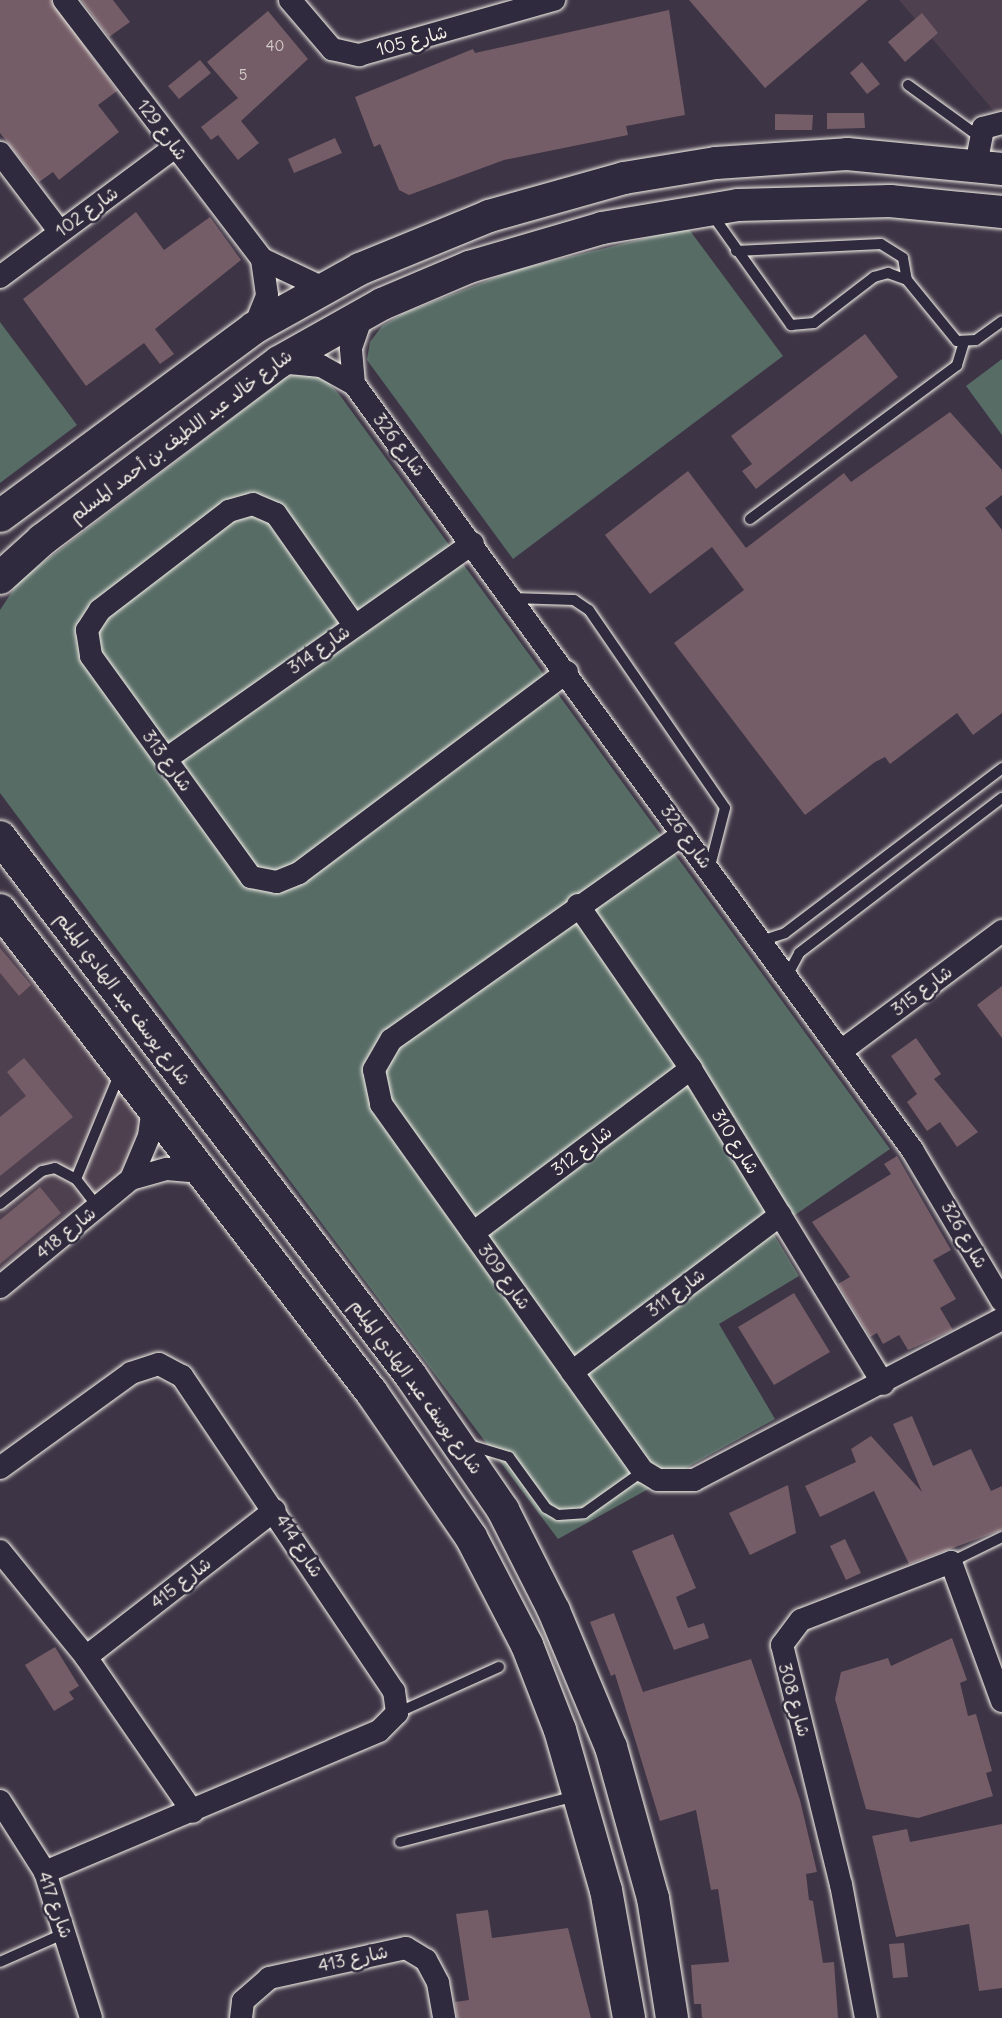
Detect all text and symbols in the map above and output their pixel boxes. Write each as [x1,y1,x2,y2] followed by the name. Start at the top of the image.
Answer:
[374,21,450,61] street label: شارع 105
[266,37,284,55] house number: 40
[239,66,247,84] house number: 5
[132,95,192,165] street label: شارع 129
[51,182,123,242] street label: شارع 102
[65,345,297,527] street label: شارع خالد عبد اللطيف بن أحمد المسلم
[368,409,430,481] street label: شارع 326
[284,621,354,679] street label: شارع 314
[138,726,196,796] street label: شارع 313
[656,801,716,873] street label: شارع 326
[51,908,195,1090] street label: شارع يوسف عبد الهادي الميلم
[887,961,957,1021] street label: شارع 315
[707,1106,763,1178] street label: شارع 310
[547,1121,617,1181] street label: شارع 312
[936,1198,992,1272] street label: شارع 326
[32,1202,100,1264] street label: شارع 418
[473,1240,535,1314] street label: شارع 309
[643,1264,709,1322] street label: شارع 311
[345,1295,487,1479] street label: شارع يوسف عبد الهادي الميلم
[271,1510,327,1582] street label: شارع 414
[146,1553,216,1613] street label: شارع 415
[773,1661,815,1739] street label: شارع 308
[33,1869,77,1941] street label: شارع 417
[316,1941,390,1977] street label: شارع 413

